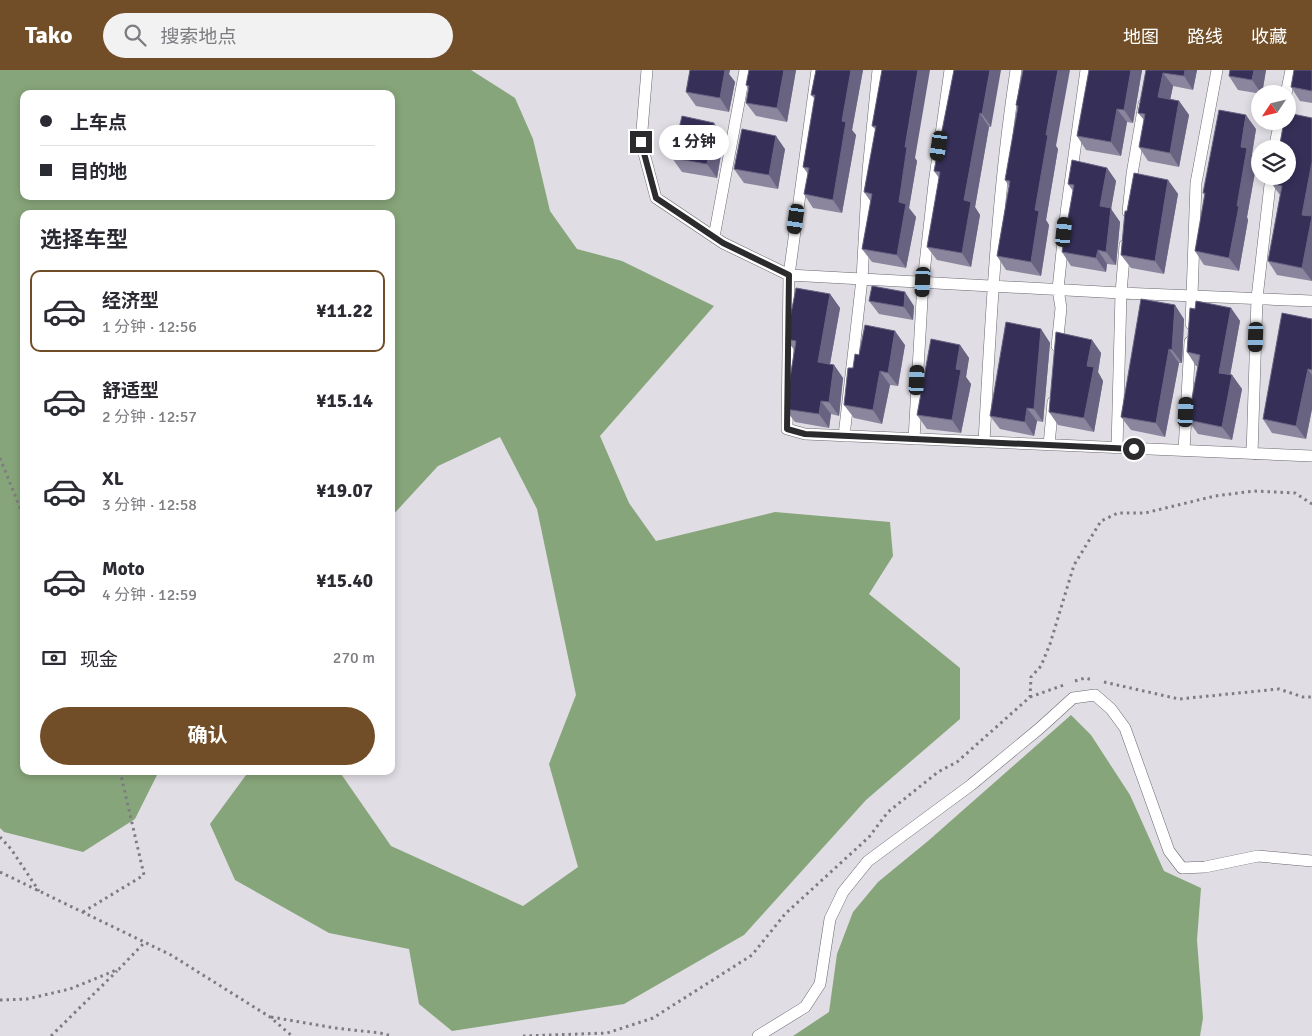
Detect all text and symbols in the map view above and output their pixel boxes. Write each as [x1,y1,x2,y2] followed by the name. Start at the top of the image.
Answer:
[103,13,453,58] search box
[25,20,73,50] text: Tako
[121,21,149,49] icon: search
[161,25,237,49] text: 搜索地点
[1123,26,1159,48] text: 地图
[1187,26,1223,48] text: 路线
[1251,26,1287,48] text: 收藏
[1251,85,1296,130] north arrow
[1251,85,1296,185] map controls
[70,111,127,135] text: 上车点
[658,124,728,160] callout: 1 分钟
[929,130,948,162] car
[630,131,652,153] route end
[672,132,716,152] text: 1 分钟
[1251,140,1296,185] button: layers
[70,160,127,184] text: 目的地
[786,203,805,235] car
[1054,216,1073,248] car
[40,226,128,253] text: 选择车型
[914,267,931,297] car
[42,289,87,334] icon: car
[102,289,159,313] text: 经济型
[316,299,373,323] text: ¥11.22
[102,317,197,337] text: 1 分钟 · 12:56
[1247,322,1264,352] car
[908,365,925,395] car
[42,379,87,424] icon: car
[102,379,159,403] text: 舒适型
[316,389,373,413] text: ¥15.14
[1177,397,1194,427] car
[102,407,197,427] text: 2 分钟 · 12:57
[1123,438,1145,460] route start
[102,467,124,491] text: XL
[42,469,87,514] icon: car
[316,479,373,503] text: ¥19.07
[102,495,197,515] text: 3 分钟 · 12:58
[102,557,145,581] text: Moto
[42,559,87,604] icon: car
[316,569,373,593] text: ¥15.40
[102,585,197,605] text: 4 分钟 · 12:59
[40,644,68,672] icon: cash
[80,648,118,672] text: 现金
[333,648,375,668] text: 270 m
[40,707,375,765] button: 确认

